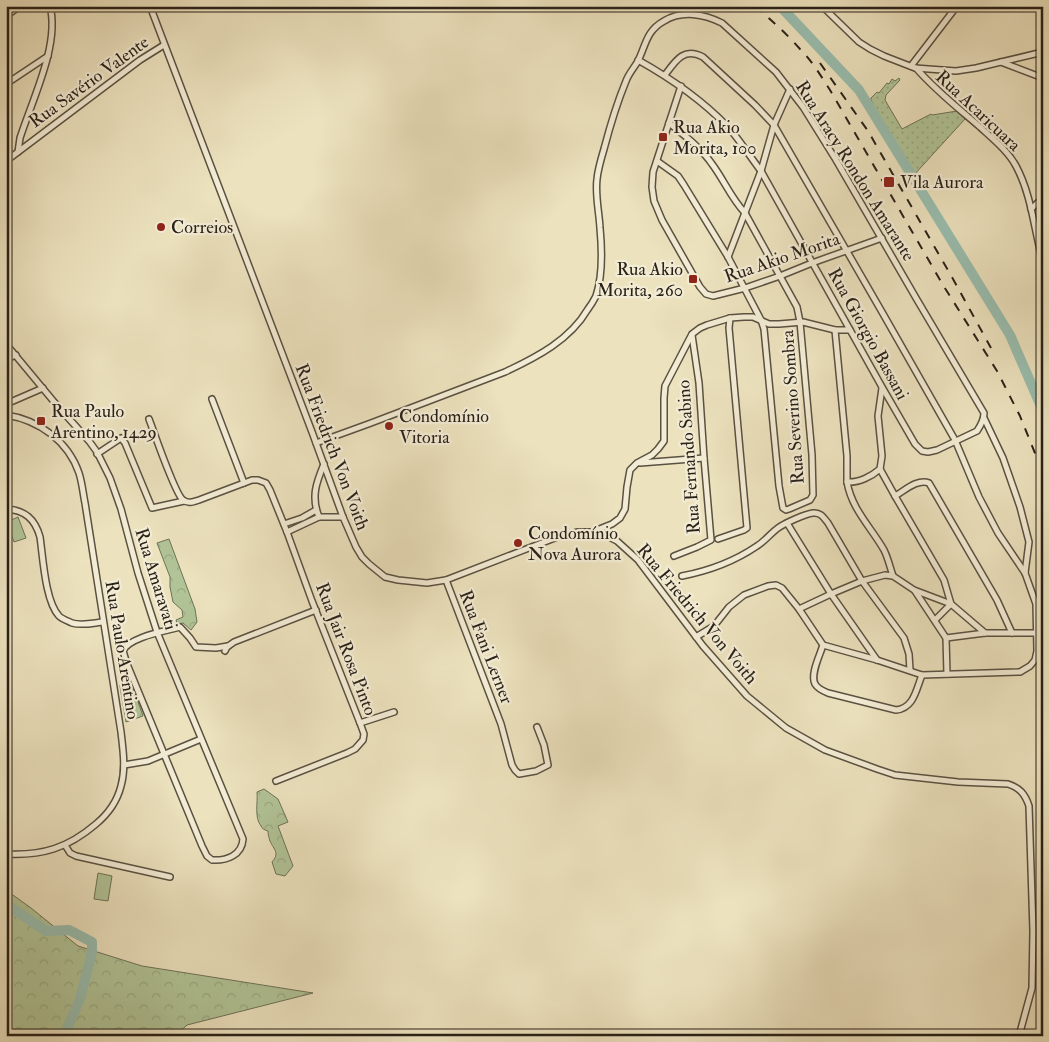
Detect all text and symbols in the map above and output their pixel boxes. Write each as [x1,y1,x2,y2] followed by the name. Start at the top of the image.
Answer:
[25,31,154,133] street label: Rua Savério Valente
[930,65,1026,157] street label: Rua Acaricuara
[790,77,920,266] street label: Rua Aracy Rondon Amarante
[673,116,757,160] place label: Rua Akio Morita, 100
[657,131,669,143] marker: Rua Akio Morita, 100
[900,171,984,194] place label: Vila Aurora
[882,175,896,189] marker: Vila Aurora
[171,216,233,239] place label: Correios
[155,221,167,233] marker: Correios
[721,227,843,289] street label: Rua Akio Morita
[597,258,683,302] place label: Rua Akio Morita, 260
[822,264,914,404] street label: Rua Giorgio Bassani
[687,273,699,285] marker: Rua Akio Morita, 260
[776,329,810,485] street label: Rua Severino Sombra
[290,360,375,534] street label: Rua Friedrich Von Voith
[672,379,706,535] street label: Rua Fernando Sabino
[50,400,157,444] place label: Rua Paulo Arentino, 1429
[399,405,489,449] place label: Condomínio Vitoria
[35,415,47,427] marker: Rua Paulo Arentino, 1429
[383,420,395,432] marker: Condomínio Vitoria
[528,522,622,566] place label: Condomínio Nova Aurora
[130,525,182,633] street label: Rua Amaravati
[512,537,524,549] marker: Condomínio Nova Aurora
[631,539,763,689] street label: Rua Friedrich Von Voith
[100,579,144,721] street label: Rua Paulo Arentino
[310,579,382,719] street label: Rua Jair Rosa Pinto
[454,587,518,707] street label: Rua Fani Lerner

